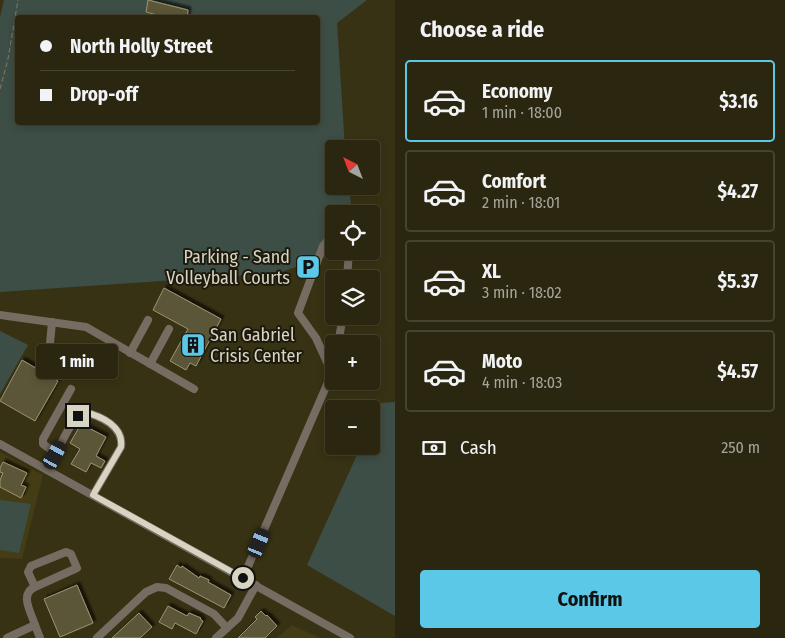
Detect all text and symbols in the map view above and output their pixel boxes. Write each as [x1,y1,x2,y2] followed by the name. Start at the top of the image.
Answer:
[420,16,544,43] text: Choose a ride
[70,35,213,58] text: North Holly Street
[422,79,467,124] icon: car
[482,80,552,103] text: Economy
[70,83,138,106] text: Drop-off
[719,90,758,113] text: $3.16
[482,103,562,122] text: 1 min · 18:00
[325,140,380,195] north arrow
[325,140,380,455] map controls
[422,169,467,214] icon: car
[482,170,546,193] text: Comfort
[718,180,758,203] text: $4.27
[482,193,560,212] text: 2 min · 18:01
[325,205,380,260] button: locate
[166,246,290,289] place label: Parking - Sand Volleyball Courts
[295,254,321,280] parking icon: Parking - Sand Volleyball Courts
[422,259,467,304] icon: car
[482,260,501,283] text: XL
[325,270,380,325] button: layers
[718,270,758,293] text: $5.37
[482,283,562,302] text: 3 min · 18:02
[210,324,302,367] place label: San Gabriel Crisis Center
[180,332,206,358] building icon: San Gabriel Crisis Center
[325,335,380,390] button: +
[37,344,119,378] callout: 1 min
[422,349,467,394] icon: car
[482,350,522,373] text: Moto
[60,352,94,371] text: 1 min
[717,360,758,383] text: $4.57
[482,373,562,392] text: 4 min · 18:03
[325,400,380,455] button: −
[67,405,89,427] route end
[420,434,448,462] icon: cash
[460,436,497,459] text: Cash
[41,438,68,472] car
[721,438,760,457] text: 250 m
[246,526,271,560] car
[232,567,254,589] route start
[420,570,760,628] button: Confirm

